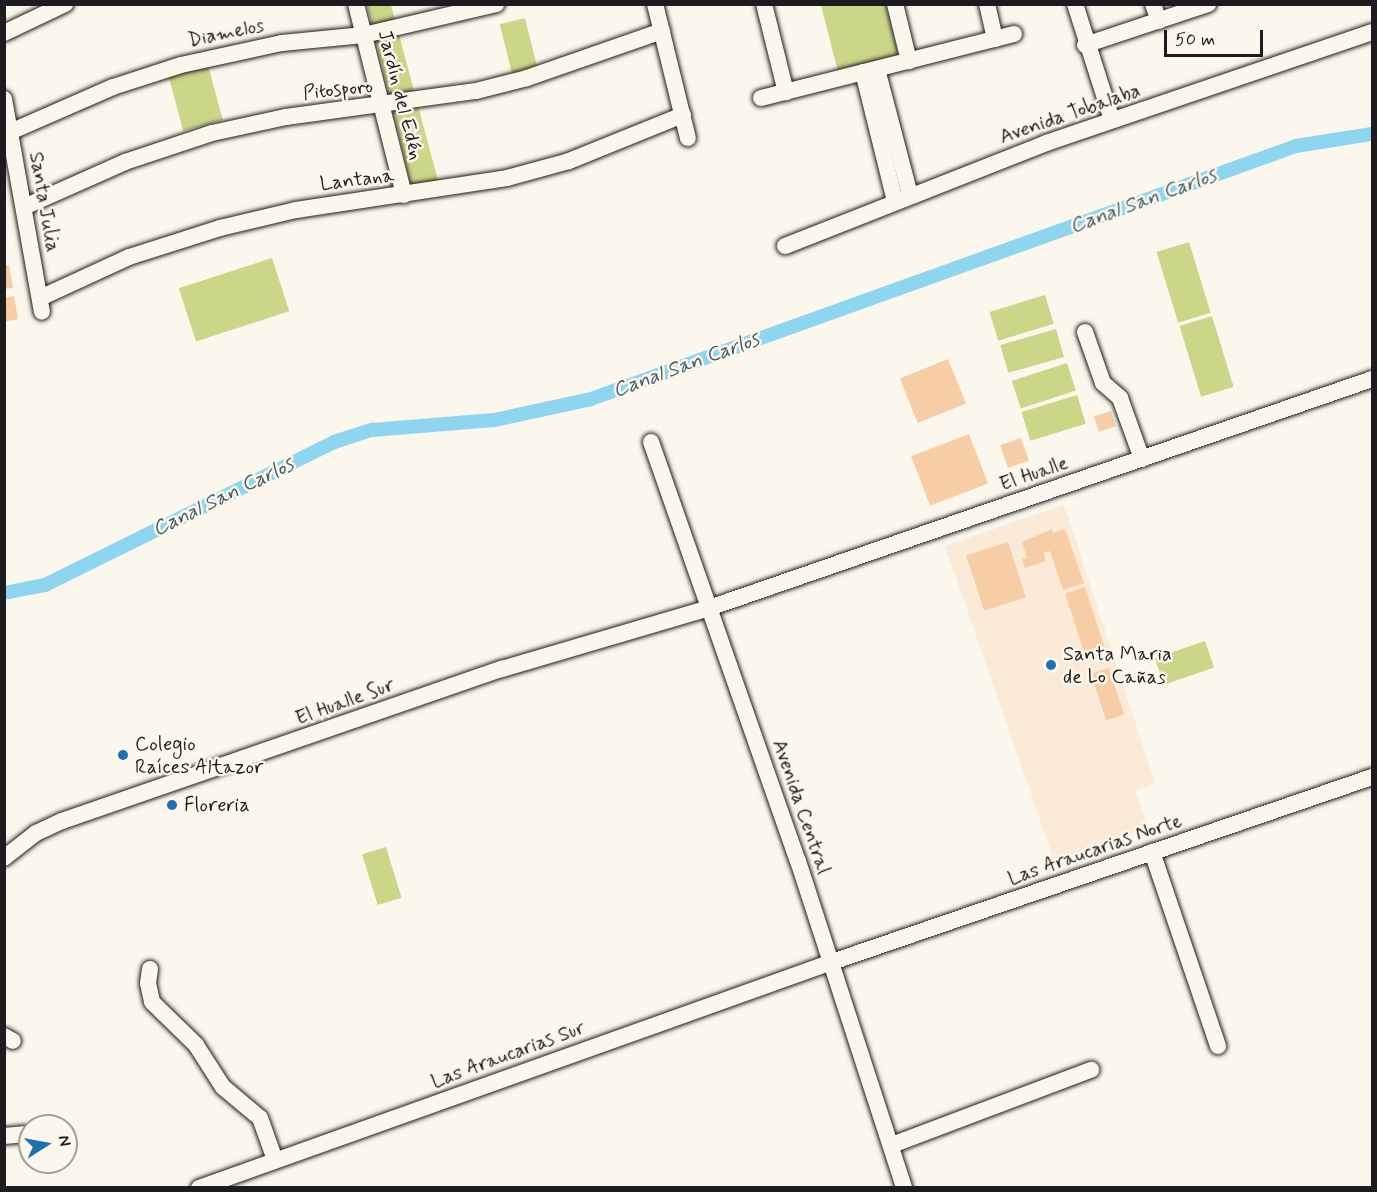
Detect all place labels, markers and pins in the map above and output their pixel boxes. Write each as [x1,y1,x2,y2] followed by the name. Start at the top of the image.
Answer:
[1063,642,1172,689] place label: Santa Maria de Lo Cañas
[1044,658,1058,672] marker: Santa Maria de Lo Cañas
[135,732,256,779] place label: Colegio Raíces Altazor
[116,748,130,762] marker: Colegio Raíces Altazor
[184,793,250,817] place label: Floreria
[165,798,179,812] marker: Floreria

